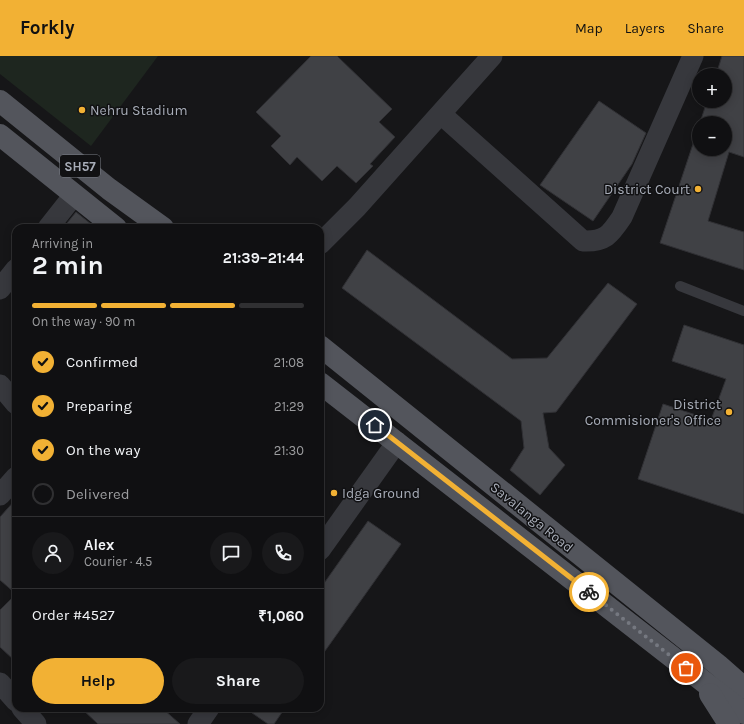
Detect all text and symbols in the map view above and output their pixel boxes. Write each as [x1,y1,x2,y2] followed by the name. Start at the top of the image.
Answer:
[20,17,75,39] text: Forkly
[575,20,603,37] text: Map
[625,20,665,37] text: Layers
[687,20,724,37] text: Share
[692,68,732,156] map controls
[692,68,732,108] button: +
[90,102,188,119] place label: Nehru Stadium
[77,105,87,115] marker: Nehru Stadium
[692,116,732,156] button: −
[60,155,100,177] road number: SH57
[604,181,690,198] place label: District Court
[693,184,703,194] marker: District Court
[32,236,93,251] text: Arriving in
[223,249,304,267] text: 21:39–21:44
[32,250,104,281] text: 2 min
[32,314,135,329] text: On the way · 90 m
[32,351,54,373] icon: check
[66,353,138,371] text: Confirmed
[273,355,304,370] text: 21:08
[32,395,54,417] icon: check
[585,396,721,429] place label: District Commisioner's Office
[66,397,132,415] text: Preparing
[274,399,304,414] text: 21:29
[724,407,734,417] marker: District Commisioner's Office
[358,408,392,442] pin
[364,414,386,436] icon: home
[32,439,54,461] icon: check
[66,441,140,459] text: On the way
[274,443,304,458] text: 21:30
[487,479,577,556] street label: Savalanga Road
[66,485,130,503] text: Delivered
[342,485,420,502] place label: Idga Ground
[329,488,339,498] marker: Idga Ground
[32,532,74,574] button: person
[210,532,252,574] button: chat
[262,532,304,574] button: phone
[84,536,114,554] text: Alex
[84,554,152,569] text: Courier · 4.5
[569,572,609,612] courier
[578,581,600,603] icon: bike
[32,606,115,624] text: Order #4527
[258,607,304,625] text: ₹1,060
[669,651,703,685] pin
[675,657,697,679] icon: bag
[32,658,164,704] button: Help
[172,658,304,704] button: Share

